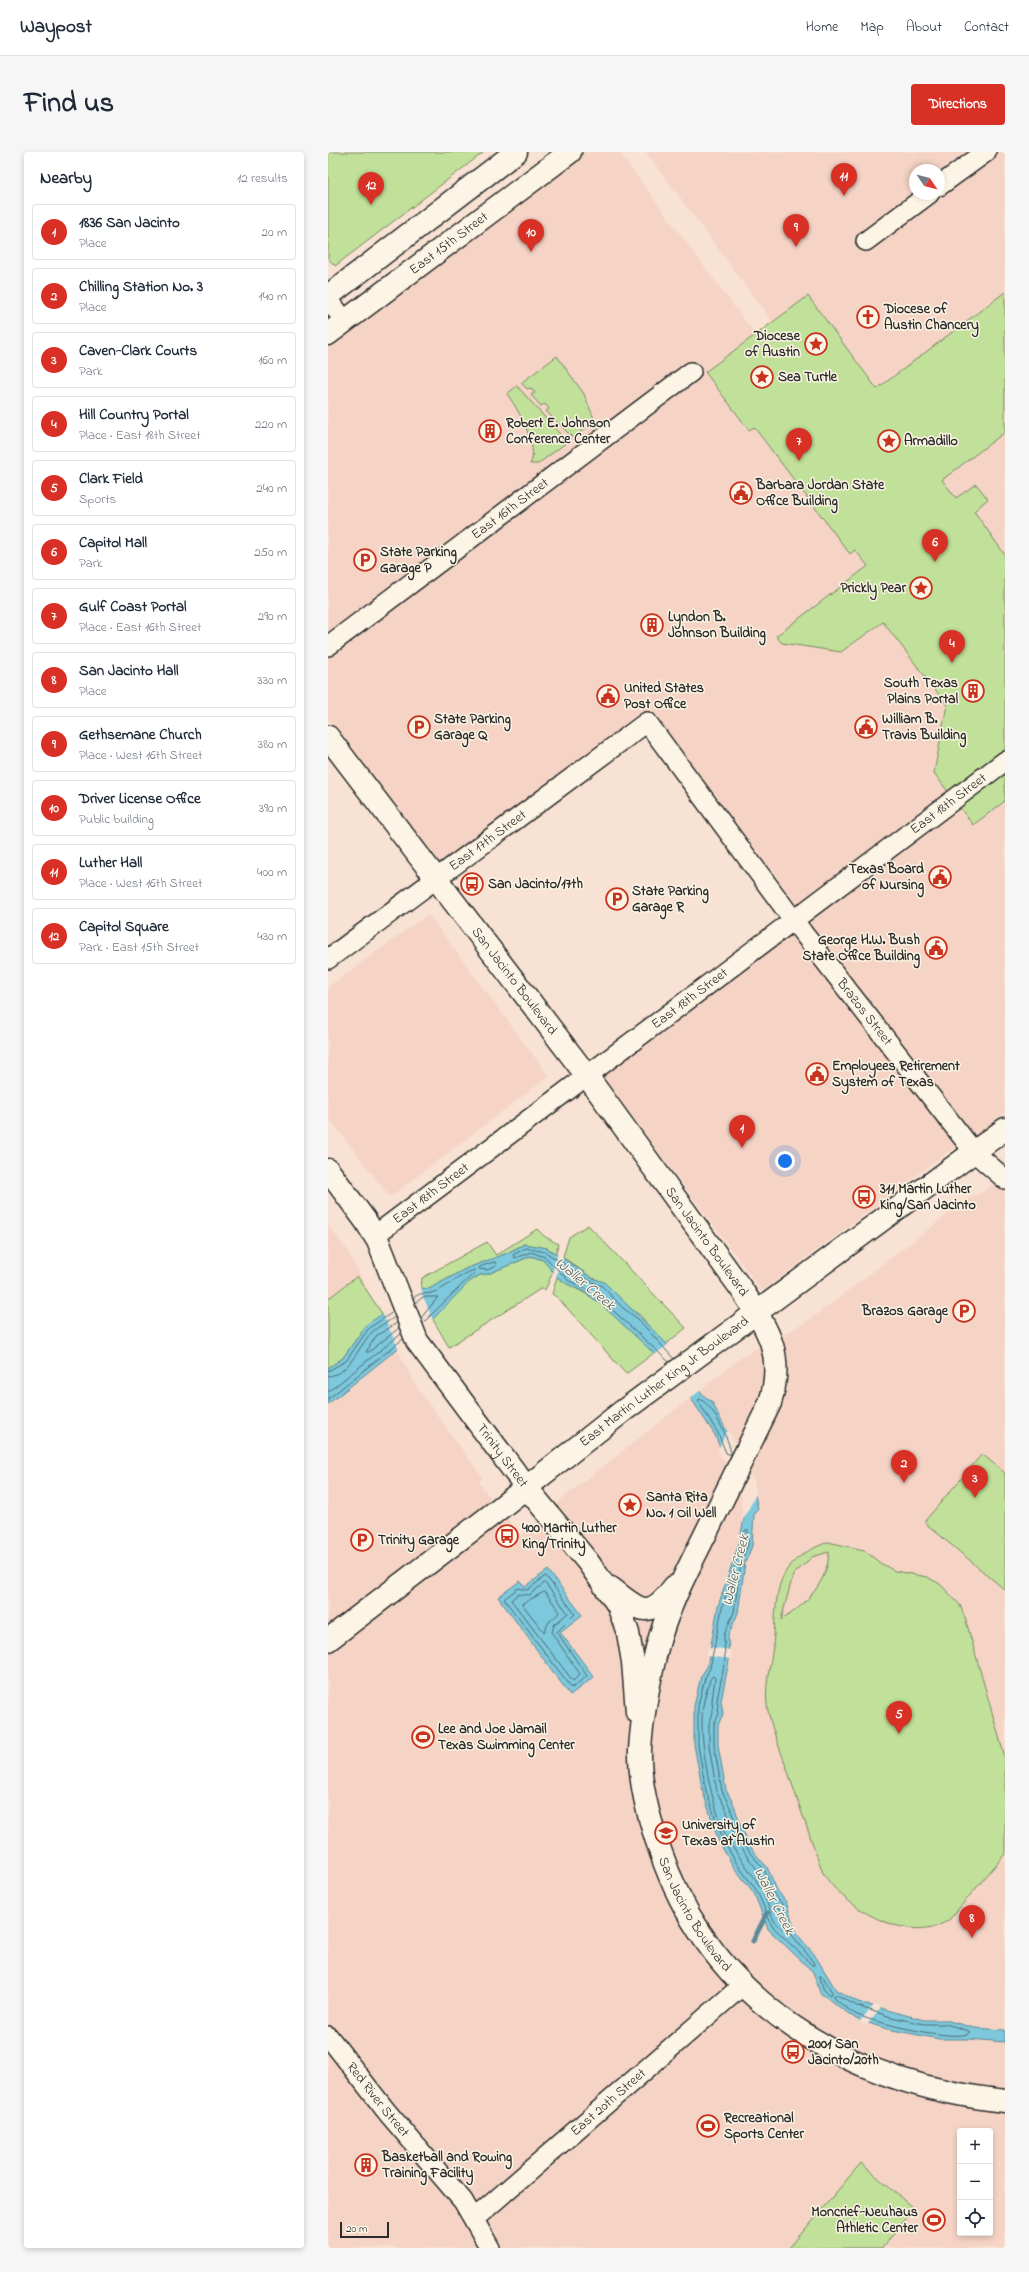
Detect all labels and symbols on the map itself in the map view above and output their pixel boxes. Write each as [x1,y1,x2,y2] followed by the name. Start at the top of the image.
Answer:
[831,163,857,196] pin: 11
[909,164,945,200] north arrow
[358,172,384,205] pin: 12
[405,206,493,280] street label: East 15th Street
[783,214,809,247] pin: 9
[518,219,544,252] pin: 10
[883,299,979,338] place label: Diocese of Austin Chancery
[855,304,881,330] church icon: Diocese of Austin Chancery
[745,326,801,363] place label: Diocese of Austin
[803,331,829,357] place icon: Diocese of Austin
[749,364,775,390] place icon: Sea Turtle
[778,367,838,388] place label: Sea Turtle
[505,413,611,450] place label: Robert E. Johnson Conference Center
[477,418,503,444] building icon: Robert E. Johnson Conference Center
[786,428,812,461] pin: 7
[876,428,902,454] place icon: Armadillo
[904,431,958,452] place label: Armadillo
[467,472,553,545] street label: East 16th Street
[755,475,885,514] place label: Barbara Jordan State Office Building
[728,480,754,506] public building icon: Barbara Jordan State Office Building
[922,529,948,562] pin: 6
[380,542,457,581] place label: State Parking Garage P
[352,547,378,573] parking icon: State Parking Garage P
[908,575,934,601] place icon: Prickly Pear
[840,578,907,601] place label: Prickly Pear
[668,607,767,646] place label: Lyndon B. Johnson Building
[639,612,665,638] building icon: Lyndon B. Johnson Building
[939,630,965,663] pin: 4
[884,673,959,710] place label: South Texas Plains Portal
[624,678,704,715] place label: United States Post Office
[960,678,986,704] building icon: South Texas Plains Portal
[595,683,621,709] public building icon: United States Post Office
[434,709,511,748] place label: State Parking Garage Q
[882,709,967,748] place label: William B. Travis Building
[406,714,432,740] parking icon: State Parking Garage Q
[853,714,879,740] public building icon: William B. Travis Building
[906,768,991,839] street label: East 18th Street
[445,804,531,876] street label: East 17th Street
[849,859,925,898] place label: Texas Board of Nursing
[927,864,953,890] public building icon: Texas Board of Nursing
[459,871,485,897] bus stop icon: San Jacinto/17th
[488,874,583,895] place label: San Jacinto/17th
[632,881,709,920] place label: State Parking Garage R
[604,886,630,912] parking icon: State Parking Garage R
[466,923,563,1039] street label: San Jacinto Boulevard
[802,930,921,969] place label: George H.W. Bush State Office Building
[923,935,949,961] public building icon: George H.W. Bush State Office Building
[647,962,733,1034] street label: East 18th Street
[831,973,898,1050] street label: Brazos Street
[832,1056,960,1095] place label: Employees Retirement System of Texas
[804,1061,830,1087] public building icon: Employees Retirement System of Texas
[729,1115,755,1148] pin: 1
[775,1151,795,1171] your location
[388,1157,474,1229] street label: East 18th Street
[879,1179,976,1218] place label: 311 Martin Luther King/San Jacinto
[660,1182,754,1301] street label: San Jacinto Boulevard
[851,1184,877,1210] bus stop icon: 311 Martin Luther King/San Jacinto
[550,1252,621,1317] water label: Waller Creek
[951,1298,977,1324] parking icon: Brazos Garage
[861,1301,949,1324] place label: Brazos Garage
[575,1311,753,1452] street label: East Martin Luther King Jr Boulevard
[471,1419,534,1492] street label: Trinity Street
[891,1450,917,1483] pin: 2
[962,1465,988,1498] pin: 3
[646,1487,717,1524] place label: Santa Rita No. 1 Oil Well
[617,1492,643,1518] place icon: Santa Rita No. 1 Oil Well
[521,1518,617,1557] place label: 400 Martin Luther King/Trinity
[494,1523,520,1549] bus stop icon: 400 Martin Luther King/Trinity
[349,1527,375,1553] parking icon: Trinity Garage
[378,1530,460,1553] place label: Trinity Garage
[717,1531,756,1608] water label: Waller Creek
[886,1701,912,1734] pin: 5
[438,1719,575,1758] place label: Lee and Joe Jamail Texas Swimming Center
[410,1724,436,1750] sports icon: Lee and Joe Jamail Texas Swimming Center
[682,1815,774,1852] place label: University of Texas at Austin
[653,1820,679,1846] school or university icon: University of Texas at Austin
[653,1854,737,1977] street label: San Jacinto Boulevard
[748,1864,801,1940] water label: Waller Creek
[959,1905,985,1938] pin: 8
[807,2034,879,2071] place label: 2001 San Jacinto/20th
[780,2039,806,2065] bus stop icon: 2001 San Jacinto/20th
[341,2058,415,2142] street label: Red River Street
[566,2063,651,2141] street label: East 20th Street
[723,2108,804,2145] place label: Recreational Sports Center
[695,2113,721,2139] sports icon: Recreational Sports Center
[381,2147,513,2186] place label: Basketball and Rowing Training Facility
[353,2152,379,2178] building icon: Basketball and Rowing Training Facility
[811,2202,919,2239] place label: Moncrief-Neuhaus Athletic Center
[921,2207,947,2233] sports icon: Moncrief-Neuhaus Athletic Center
[340,2220,389,2239] scale bar

